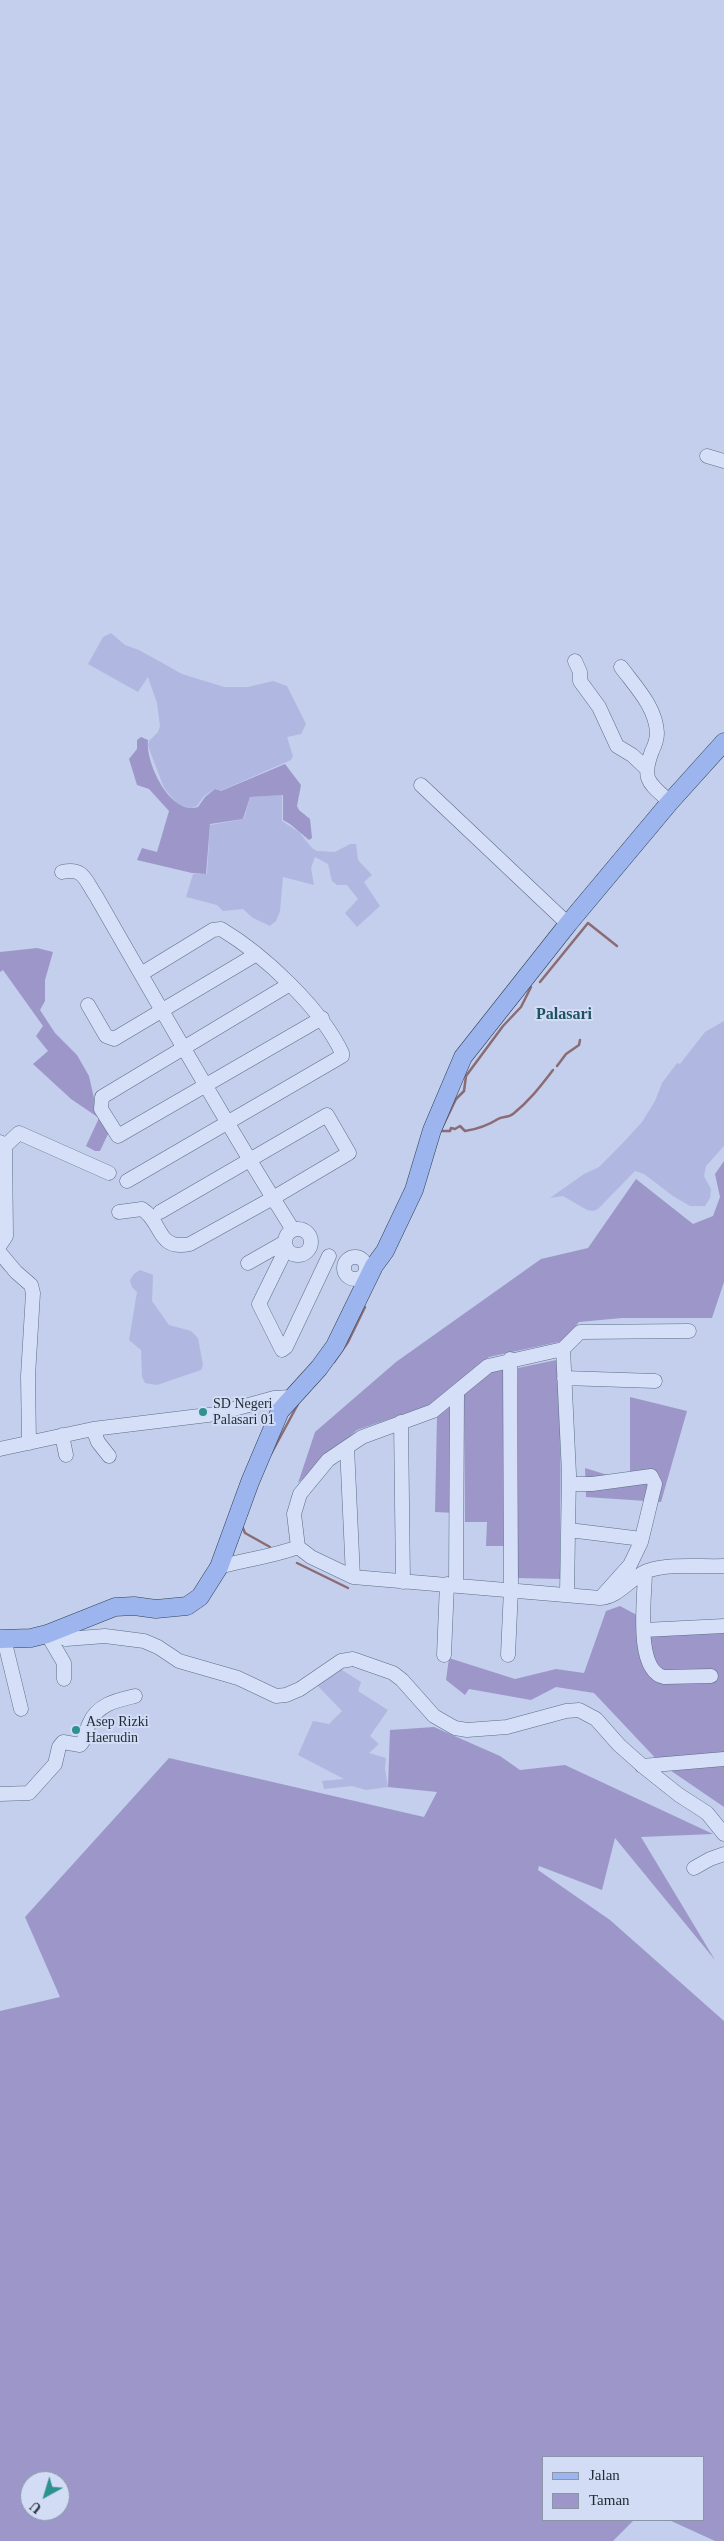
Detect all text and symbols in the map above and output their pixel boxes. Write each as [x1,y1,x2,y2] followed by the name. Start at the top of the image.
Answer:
[536,1005,592,1025] district label: Palasari
[213,1396,275,1428] place label: SD Negeri Palasari 01
[197,1406,209,1418] marker: SD Negeri Palasari 01
[86,1714,149,1746] place label: Asep Rizki Haerudin
[70,1724,82,1736] marker: Asep Rizki Haerudin
[542,2456,704,2521] legend
[589,2467,620,2483] text: Jalan
[20,2471,70,2521] north arrow
[589,2492,630,2508] text: Taman
[27,2498,45,2516] text: U

